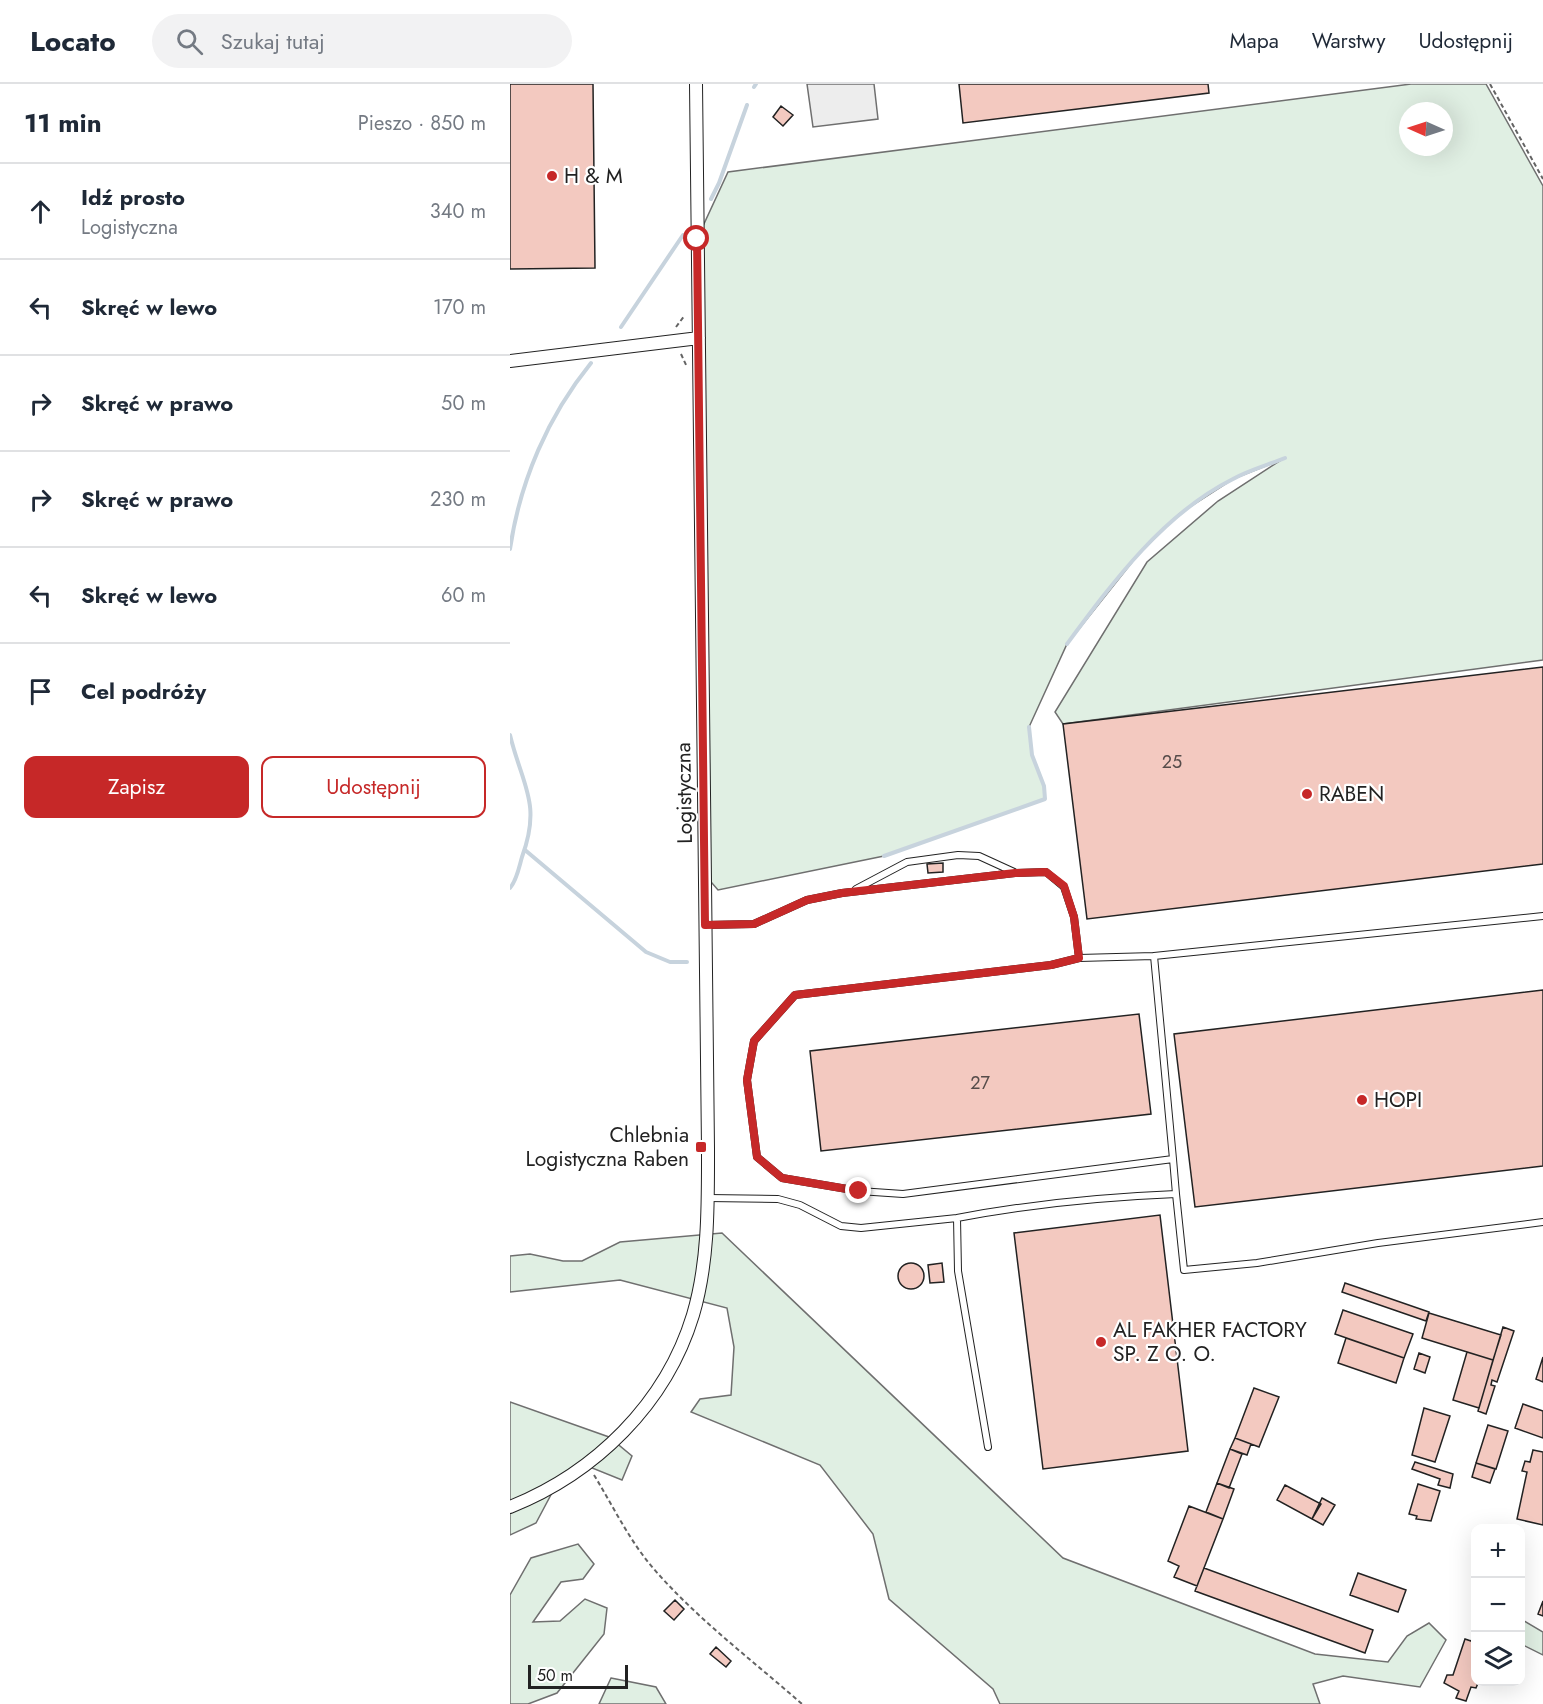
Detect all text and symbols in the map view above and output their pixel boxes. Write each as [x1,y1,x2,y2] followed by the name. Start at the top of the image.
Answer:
[152,14,572,68] search box
[30,21,116,62] text: Locato
[173,25,206,58] icon: search
[221,25,325,57] text: Szukaj tutaj
[1230,26,1279,56] text: Mapa
[1312,26,1385,56] text: Warstwy
[1418,26,1513,56] text: Udostępnij
[1399,102,1453,156] north arrow
[24,104,102,142] text: 11 min
[358,109,486,138] text: Pieszo · 850 m
[564,161,623,191] place label: H & M
[545,169,559,183] marker: H & M
[81,181,185,213] text: Idź prosto
[24,195,57,228] icon: ahead
[430,197,486,226] text: 340 m
[81,213,178,242] text: Logistyczna
[683,225,709,251] route start
[24,291,57,324] icon: left
[81,291,217,323] text: Skręć w lewo
[433,293,486,322] text: 170 m
[24,387,57,420] icon: right
[81,387,233,419] text: Skręć w prawo
[441,389,486,418] text: 50 m
[24,483,57,516] icon: right
[81,483,233,515] text: Skręć w prawo
[430,485,486,514] text: 230 m
[24,579,57,612] icon: left
[81,579,217,611] text: Skręć w lewo
[441,581,486,610] text: 60 m
[24,675,57,708] icon: arrive
[81,675,206,707] text: Cel podróży
[668,742,700,844] street label: Logistyczna
[1162,749,1182,775] house number: 25
[24,756,249,818] button: Zapisz
[261,756,486,818] button: Udostępnij
[1319,779,1384,809] place label: RABEN
[1300,787,1314,801] marker: RABEN
[970,1070,990,1096] house number: 27
[1374,1085,1422,1115] place label: HOPI
[1355,1093,1369,1107] marker: HOPI
[525,1120,689,1174] place label: Chlebnia Logistyczna Raben
[694,1140,708,1154] marker: Chlebnia Logistyczna Raben
[845,1177,871,1203] route end
[1113,1315,1307,1369] place label: AL FAKHER FACTORY SP. Z O. O.
[1094,1335,1108,1349] marker: AL FAKHER FACTORY SP. Z O. O.
[1471,1524,1525,1686] map controls
[1471,1524,1525,1578] button: +
[1471,1578,1525,1632] button: −
[1471,1632,1525,1686] button: layers
[528,1662,628,1690] scale bar
[537,1664,573,1687] text: 50 m

